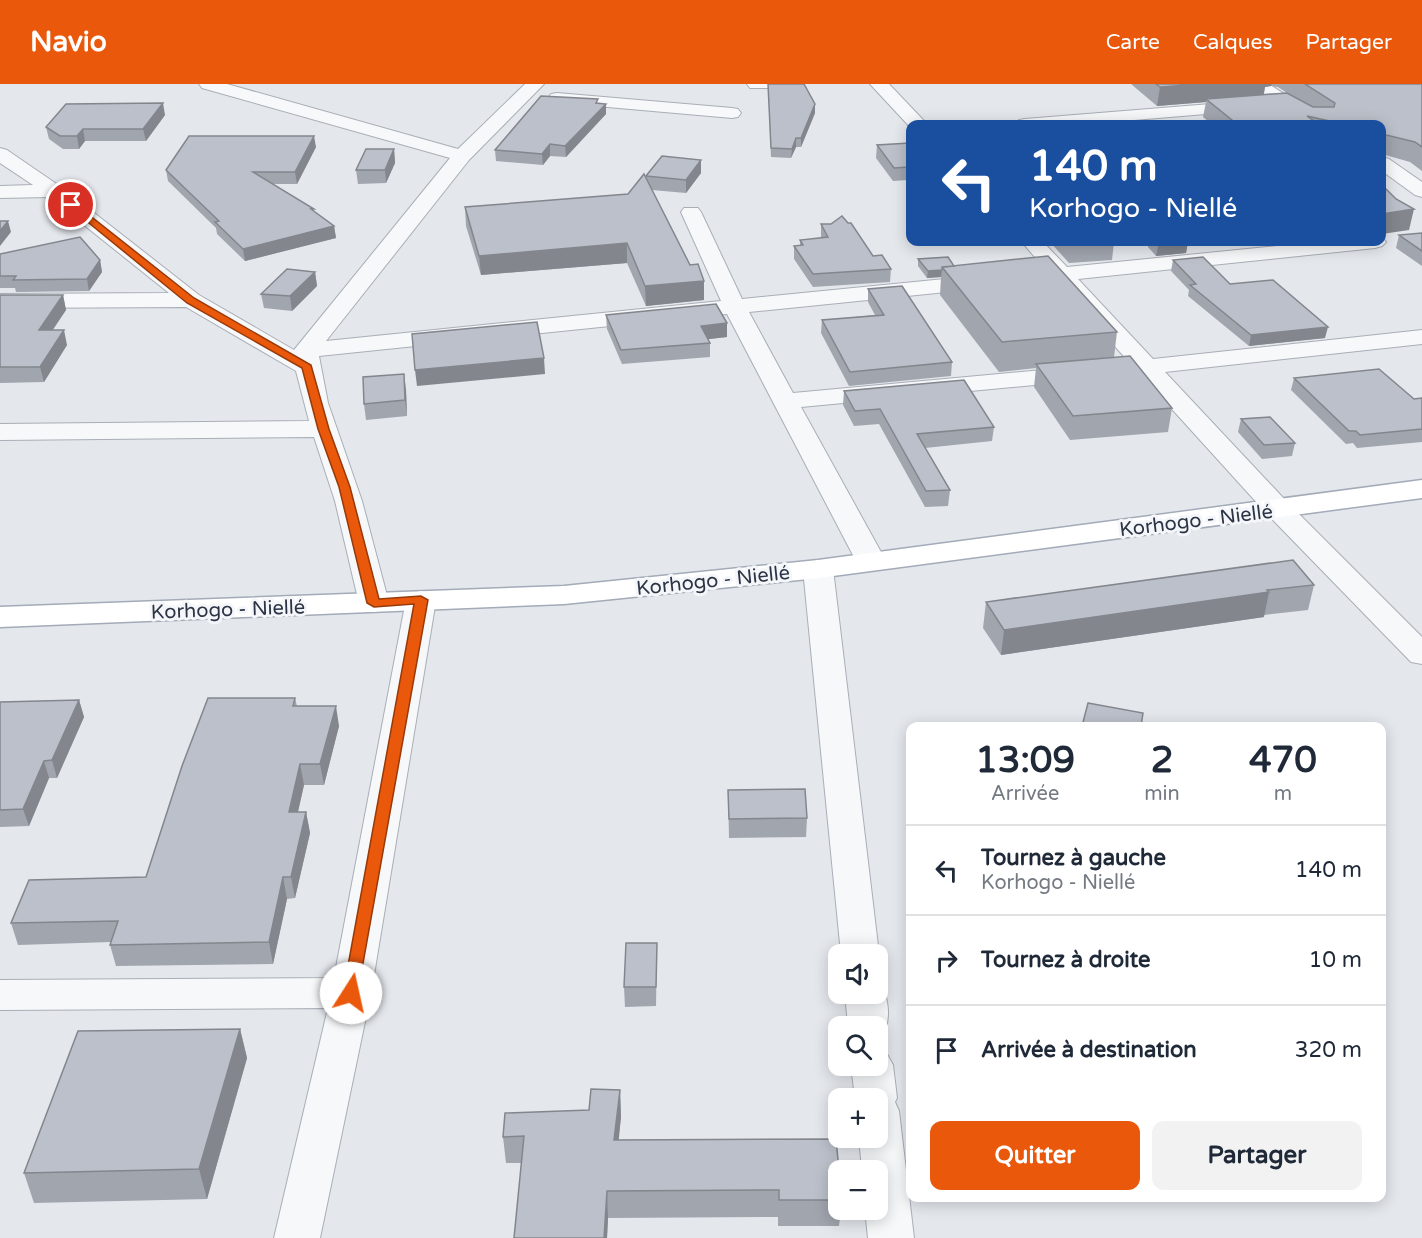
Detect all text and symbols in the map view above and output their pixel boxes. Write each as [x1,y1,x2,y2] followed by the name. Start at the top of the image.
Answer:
[30,25,107,59] text: Navio
[1106,30,1160,55] text: Carte
[1193,30,1273,55] text: Calques
[1306,30,1392,55] text: Partager
[1029,141,1158,192] text: 140 m
[930,144,1008,222] icon: left
[45,179,96,230] pin
[54,188,87,221] icon: arrive
[1029,192,1237,225] text: Korhogo - Niellé
[1118,500,1274,542] street label: Korhogo - Niellé
[635,561,791,601] street label: Korhogo - Niellé
[150,595,306,625] street label: Korhogo - Niellé
[975,739,1075,782] text: 13:09
[1151,739,1173,782] text: 2
[1249,739,1317,782] text: 470
[991,782,1059,806] text: Arrivée
[1144,782,1180,806] text: min
[1274,782,1292,806] text: m
[981,845,1166,871] text: Tournez à gauche
[930,854,963,887] icon: left
[1295,857,1362,883] text: 140 m
[981,871,1135,895] text: Korhogo - Niellé
[828,944,888,1220] map controls
[828,944,888,1004] button: sound
[930,944,963,977] icon: right
[981,947,1150,973] text: Tournez à droite
[1308,947,1362,973] text: 10 m
[319,961,383,1025] position arrow
[828,1016,888,1076] button: search
[930,1034,963,1067] icon: arrive
[981,1037,1197,1063] text: Arrivée à destination
[1295,1037,1362,1063] text: 320 m
[828,1088,888,1148] button: +
[930,1121,1140,1190] button: Quitter
[1152,1121,1362,1190] button: Partager
[828,1160,888,1220] button: −

